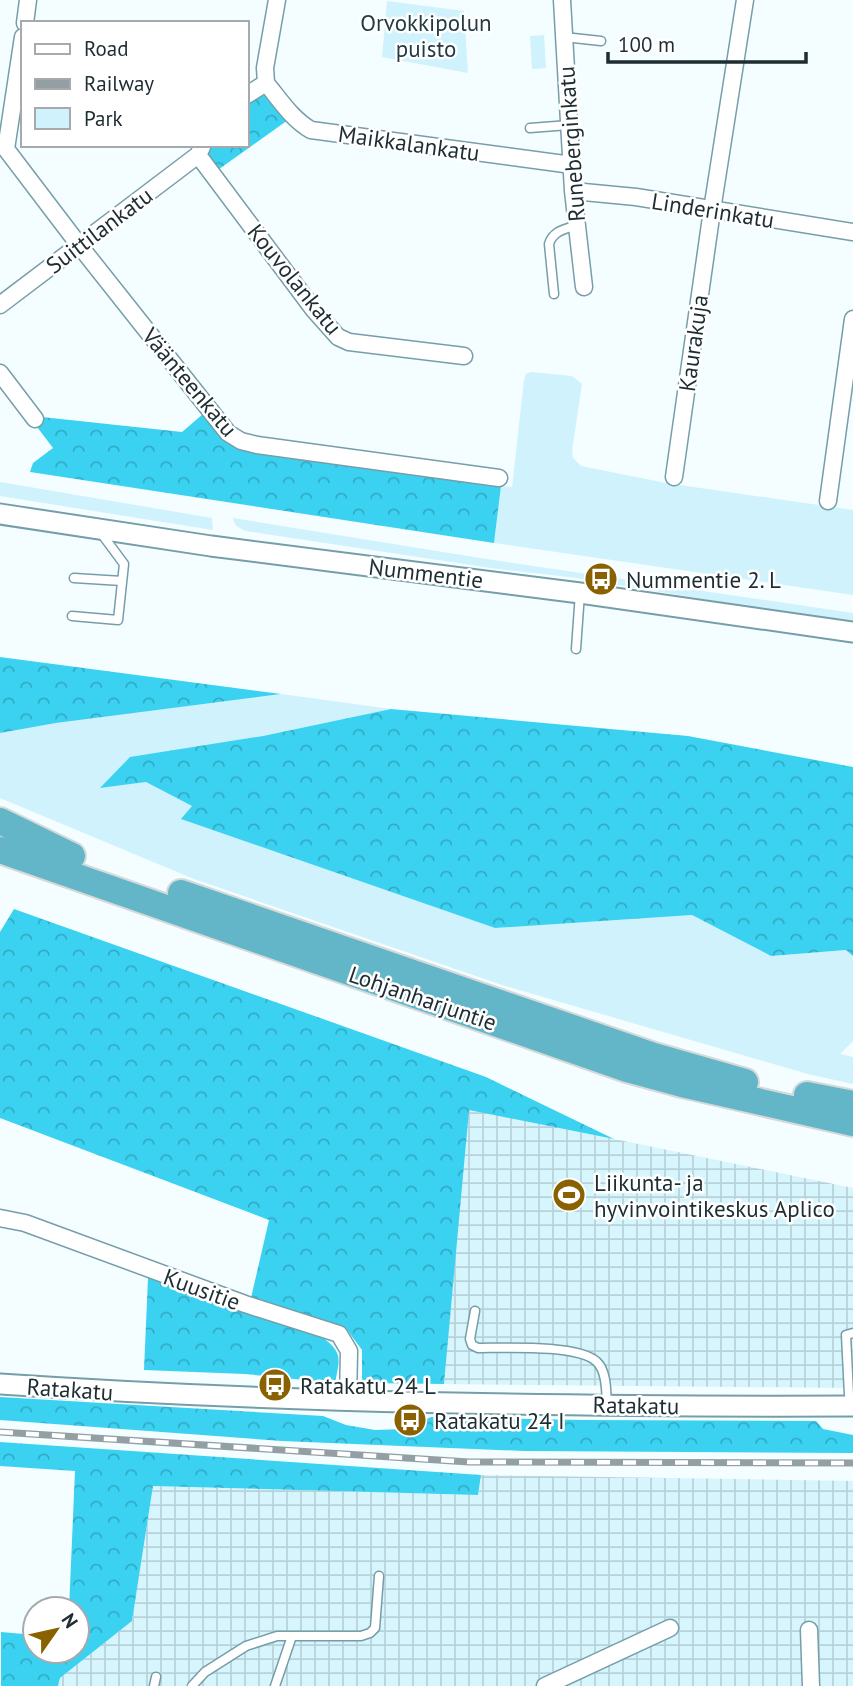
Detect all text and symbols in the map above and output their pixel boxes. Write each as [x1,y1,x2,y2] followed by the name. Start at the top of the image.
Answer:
[360,8,492,63] park label: Orvokkipolun puisto
[21,21,248,147] legend
[608,21,806,65] scale bar
[618,31,675,58] text: 100 m
[84,35,128,62] text: Road
[551,65,591,223] street label: Runeberginkatu
[84,70,154,97] text: Railway
[84,105,123,132] text: Park
[336,119,482,167] street label: Maikkalankatu
[40,181,158,279] street label: Suittilankatu
[650,186,776,234] street label: Linderinkatu
[242,218,348,340] street label: Kouvolankatu
[672,293,714,393] street label: Kaurakuja
[135,321,244,442] street label: Väänteenkatu
[367,552,485,594] street label: Nummentie
[582,560,620,598] bus stop icon: Nummentie 2. L
[626,565,781,594] place label: Nummentie 2. L
[345,959,501,1037] street label: Lohjanharjuntie
[594,1168,835,1223] place label: Liikunta- ja hyvinvointikeskus Aplico
[550,1176,588,1214] sports icon: Liikunta- ja hyvinvointikeskus Aplico
[160,1262,244,1316] street label: Kuusitie
[256,1366,294,1404] bus stop icon: Ratakatu 24 L
[300,1371,436,1400] place label: Ratakatu 24 L
[26,1372,114,1406] street label: Ratakatu
[592,1390,680,1420] street label: Ratakatu
[391,1401,429,1439] bus stop icon: Ratakatu 24 I
[434,1406,565,1435] place label: Ratakatu 24 I
[21,1595,91,1665] north arrow
[57,1609,84,1632] text: N

